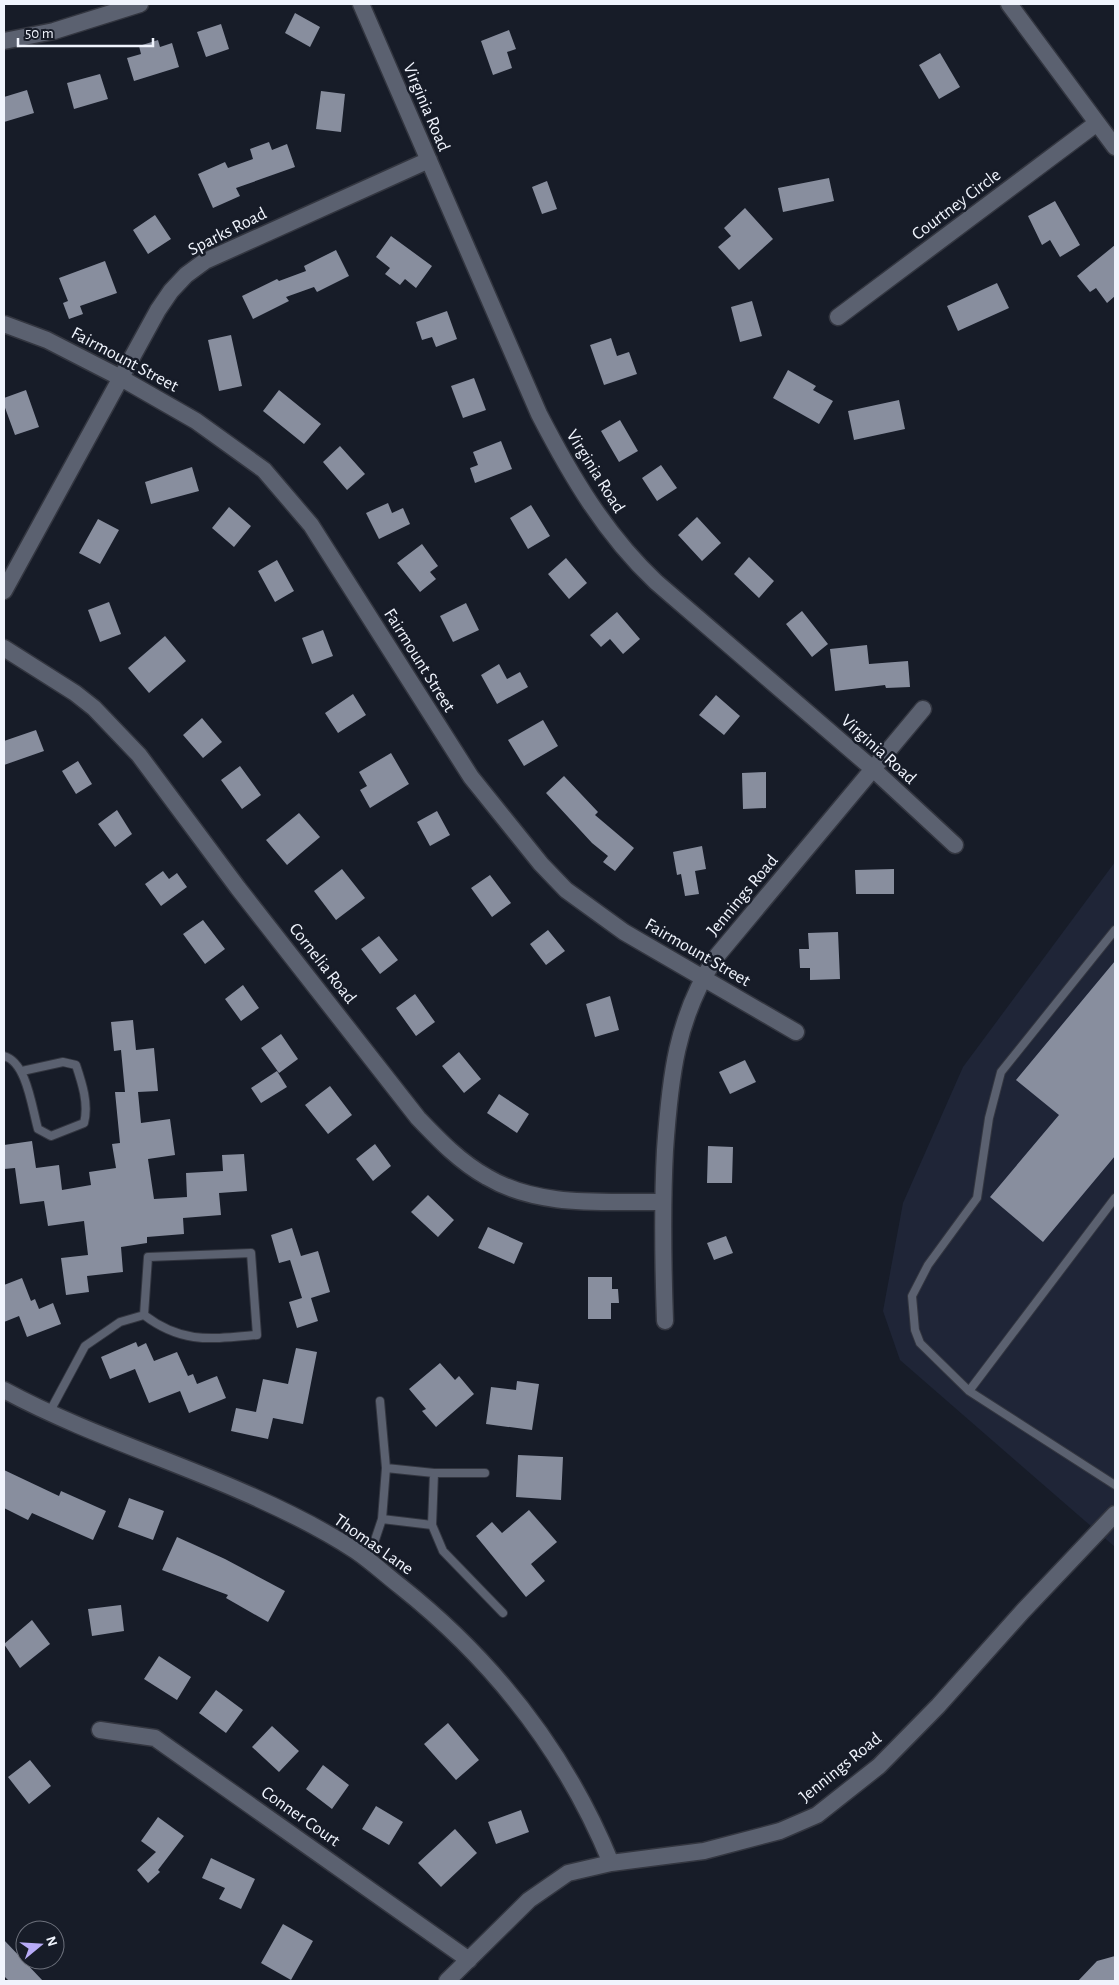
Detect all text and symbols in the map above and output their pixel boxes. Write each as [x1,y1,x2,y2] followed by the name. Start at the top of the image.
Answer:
[18,15,152,47] scale bar
[25,26,54,41] text: 50 m
[399,61,453,154] street label: Virginia Road
[909,166,1004,244] street label: Courtney Circle
[185,205,270,259] street label: Sparks Road
[68,324,181,396] street label: Fairmount Street
[563,427,628,516] street label: Virginia Road
[380,606,458,716] street label: Fairmount Street
[837,712,919,788] street label: Virginia Road
[704,852,782,940] street label: Jennings Road
[642,915,753,990] street label: Fairmount Street
[285,920,359,1007] street label: Cornelia Road
[330,1511,416,1579] street label: Thomas Lane
[796,1729,885,1806] street label: Jennings Road
[258,1783,343,1851] street label: Conner Court
[15,1920,65,1970] north arrow
[43,1934,60,1948] text: N

